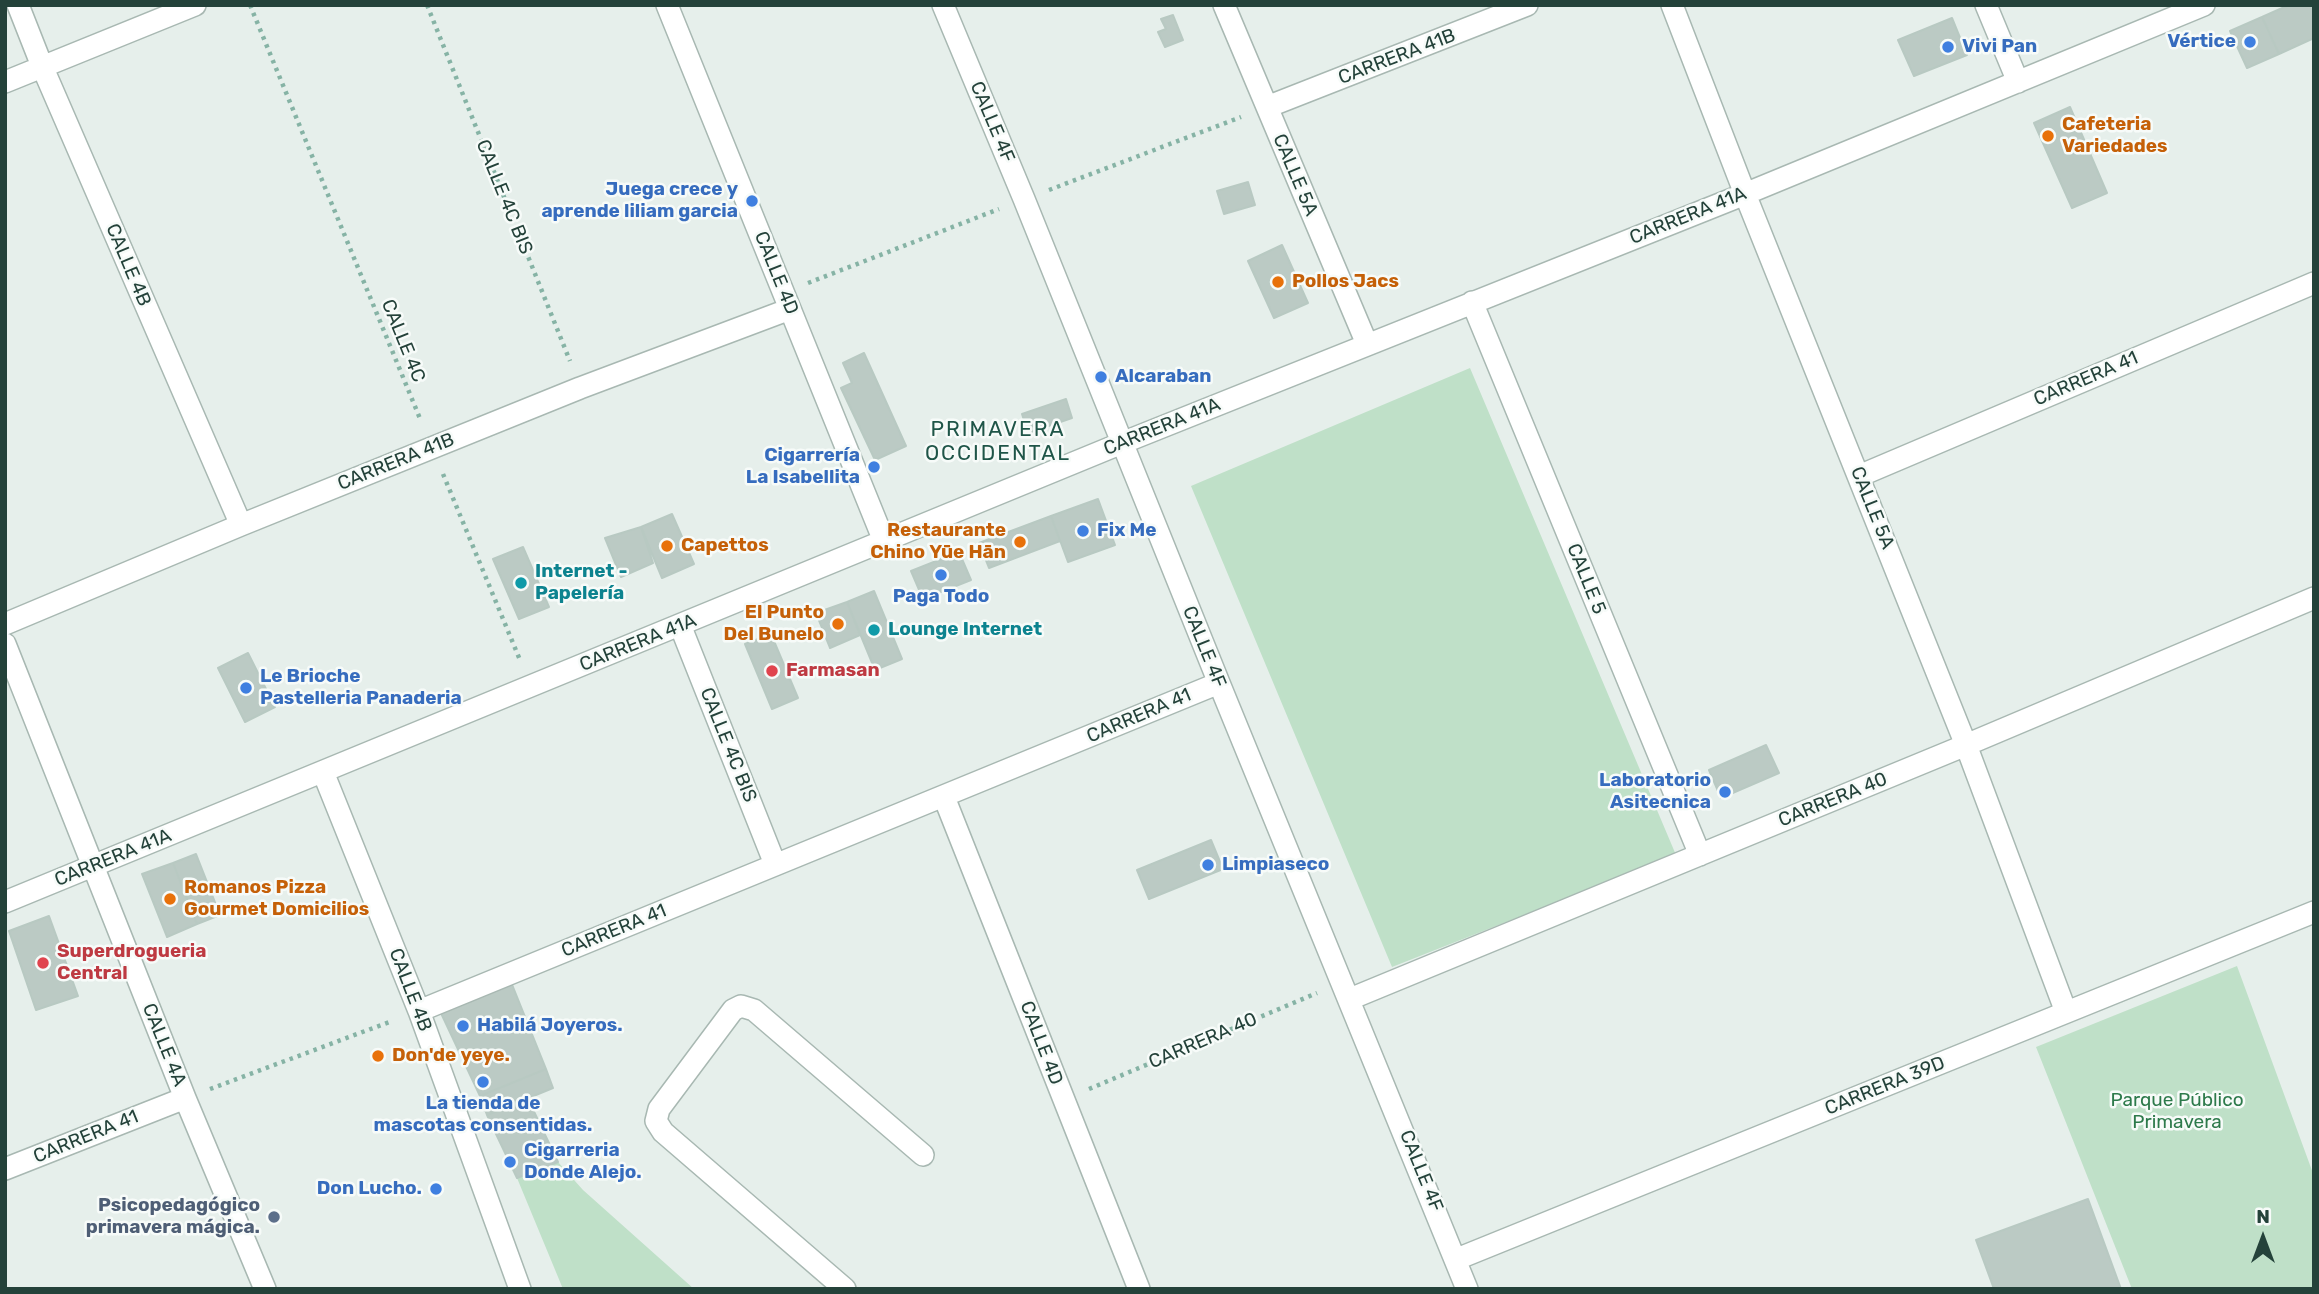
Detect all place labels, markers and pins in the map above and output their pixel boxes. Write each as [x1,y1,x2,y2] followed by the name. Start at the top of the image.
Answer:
[2167,31,2236,53] place label: Vértice
[2242,34,2258,50] marker: Vértice
[1962,36,2037,58] place label: Vivi Pan
[1940,39,1956,55] marker: Vivi Pan
[2062,114,2168,158] place label: Cafeteria Variedades
[2040,128,2056,144] marker: Cafeteria Variedades
[541,179,738,223] place label: Juega crece y aprende liliam garcia
[744,193,760,209] marker: Juega crece y aprende liliam garcia
[1292,271,1399,293] place label: Pollos Jacs
[1270,274,1286,290] marker: Pollos Jacs
[1115,366,1212,388] place label: Alcaraban
[1093,369,1109,385] marker: Alcaraban
[746,445,860,489] place label: Cigarrería La Isabellita
[866,459,882,475] marker: Cigarrería La Isabellita
[870,520,1006,564] place label: Restaurante Chino Yūe Hān
[1097,520,1156,542] place label: Fix Me
[1075,523,1091,539] marker: Fix Me
[1012,534,1028,550] marker: Restaurante Chino Yūe Hān
[681,535,769,557] place label: Capettos
[659,538,675,554] marker: Capettos
[535,561,628,605] place label: Internet - Papelería
[933,567,949,583] marker: Paga Todo
[513,575,529,591] marker: Internet - Papelería
[893,586,989,608] place label: Paga Todo
[724,602,824,646] place label: El Punto Del Bunelo
[830,616,846,632] marker: El Punto Del Bunelo
[888,619,1042,641] place label: Lounge Internet
[866,622,882,638] marker: Lounge Internet
[786,660,880,682] place label: Farmasan
[764,663,780,679] marker: Farmasan
[260,666,462,710] place label: Le Brioche Pastelleria Panaderia
[238,680,254,696] marker: Le Brioche Pastelleria Panaderia
[1599,770,1711,814] place label: Laboratorio Asitecnica
[1717,784,1733,800] marker: Laboratorio Asitecnica
[1222,854,1329,876] place label: Limpiaseco
[1200,857,1216,873] marker: Limpiaseco
[184,877,369,921] place label: Romanos Pizza Gourmet Domicilios
[162,891,178,907] marker: Romanos Pizza Gourmet Domicilios
[57,941,207,985] place label: Superdrogueria Central
[35,955,51,971] marker: Superdrogueria Central
[477,1015,623,1037] place label: Habilá Joyeros.
[455,1018,471,1034] marker: Habilá Joyeros.
[392,1045,510,1067] place label: Don'de yeye.
[370,1048,386,1064] marker: Don'de yeye.
[475,1074,491,1090] marker: La tienda de mascotas consentidas.
[374,1093,592,1137] place label: La tienda de mascotas consentidas.
[524,1140,642,1184] place label: Cigarreria Donde Alejo.
[502,1154,518,1170] marker: Cigarreria Donde Alejo.
[317,1178,422,1200] place label: Don Lucho.
[428,1181,444,1197] marker: Don Lucho.
[86,1195,260,1239] place label: Psicopedagógico primavera mágica.
[266,1209,282,1225] marker: Psicopedagógico primavera mágica.

